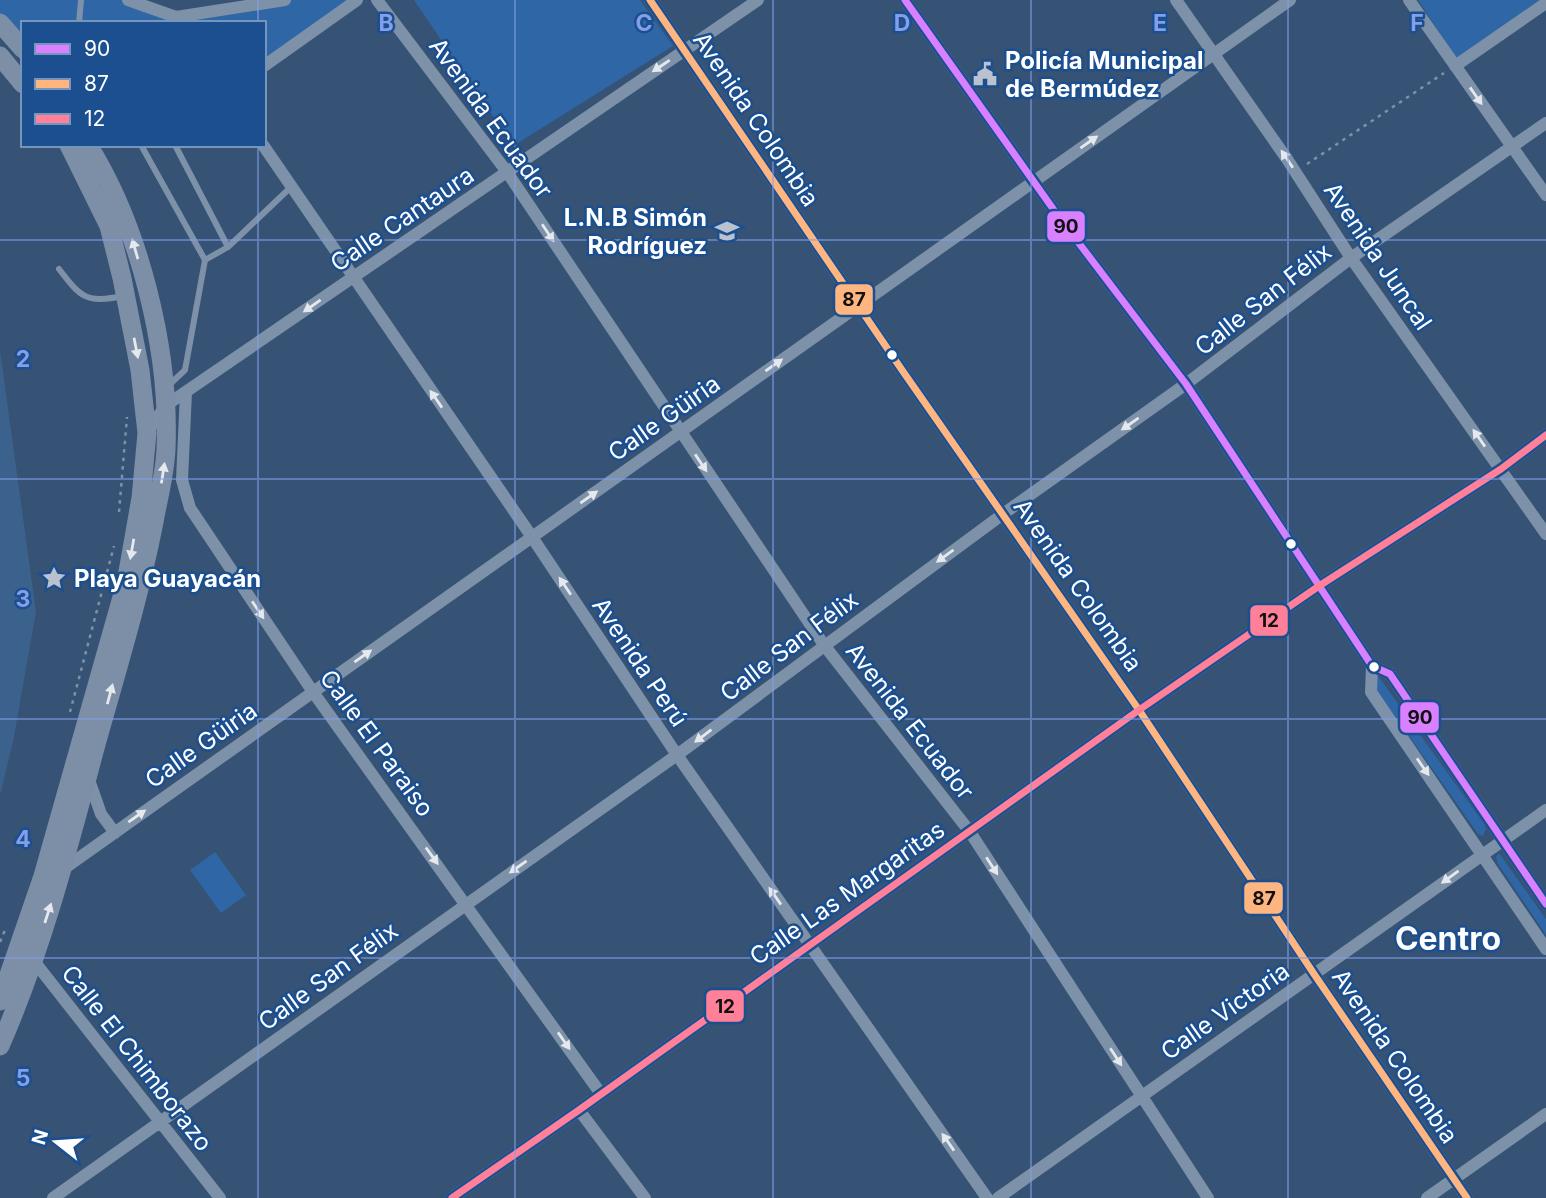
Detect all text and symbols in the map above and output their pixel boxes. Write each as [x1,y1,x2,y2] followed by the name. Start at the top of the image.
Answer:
[378,9,394,37] text: B
[635,9,653,37] text: C
[894,9,910,37] text: D
[1153,9,1167,37] text: E
[1410,9,1424,37] text: F
[21,21,266,147] legend
[687,26,825,212] street label: Avenida Colombia
[423,32,559,204] street label: Avenida Ecuador
[84,36,110,61] text: 90
[1005,46,1204,103] place label: Policía Municipal de Bermúdez
[651,59,671,72] one-way arrow
[971,60,999,88] public building icon: Policía Municipal de Bermúdez
[84,71,109,96] text: 87
[1469,87,1483,105] one-way arrow
[84,106,105,131] text: 12
[1080,135,1098,149] one-way arrow
[1280,150,1294,168] one-way arrow
[325,160,479,278] street label: Calle Cantaura
[1318,177,1438,335] street label: Avenida Juncal
[564,203,707,260] place label: L.N.B Simón Rodríguez
[1046,210,1086,243] line badge: 90
[1053,215,1079,238] text: 90
[713,217,741,245] school or university icon: L.N.B Simón Rodríguez
[541,223,554,243] one-way arrow
[1189,237,1337,361] street label: Calle San Félix
[129,239,139,260] one-way arrow
[834,283,874,316] line badge: 87
[842,288,866,311] text: 87
[303,299,321,313] one-way arrow
[130,337,141,359] one-way arrow
[16,345,30,373] text: 2
[885,348,899,362] unlabelled marker
[765,358,783,372] one-way arrow
[602,369,726,467] street label: Calle Güiria
[430,389,443,408] one-way arrow
[1121,417,1139,431] one-way arrow
[1472,429,1486,447] one-way arrow
[694,454,708,472] one-way arrow
[158,462,169,484] one-way arrow
[580,490,598,504] one-way arrow
[1008,493,1148,677] street label: Avenida Colombia
[1284,537,1298,551] unlabelled marker
[126,538,137,560] one-way arrow
[936,549,954,563] one-way arrow
[40,564,68,592] place icon: Playa Guayacán
[74,564,261,593] place label: Playa Guayacán
[558,577,572,595] one-way arrow
[16,585,30,613] text: 3
[714,585,864,707] street label: Calle San Félix
[586,592,694,732] street label: Avenida Perú
[252,600,265,620] one-way arrow
[1249,604,1289,637] line badge: 12
[1259,609,1279,632] text: 12
[840,637,980,805] street label: Avenida Ecuador
[354,649,372,663] one-way arrow
[1367,660,1381,674] unlabelled marker
[314,664,440,822] street label: Calle El Paraiso
[106,683,116,704] one-way arrow
[139,696,263,794] street label: Calle Güiria
[1399,701,1440,734] line badge: 90
[1407,706,1433,729] text: 90
[694,728,712,742] one-way arrow
[1416,758,1430,776] one-way arrow
[128,810,146,824] one-way arrow
[744,815,950,971] street label: Calle Las Margaritas
[15,825,31,853] text: 4
[425,847,439,865] one-way arrow
[985,856,998,875] one-way arrow
[509,860,527,874] one-way arrow
[1441,869,1459,883] one-way arrow
[1243,881,1284,915] line badge: 87
[768,887,782,905] one-way arrow
[1252,887,1276,910] text: 87
[43,902,54,923] one-way arrow
[253,916,403,1036] street label: Calle San Félix
[1395,919,1501,958] district label: Centro
[1155,956,1295,1066] street label: Calle Victoria
[55,959,219,1157] street label: Calle El Chimborazo
[1326,963,1464,1149] street label: Avenida Colombia
[705,989,745,1023] line badge: 12
[715,995,735,1018] text: 12
[557,1032,571,1050] one-way arrow
[1109,1047,1122,1066] one-way arrow
[16,1064,30,1092] text: 5
[21,1107,91,1177] north arrow
[27,1127,53,1147] text: N
[941,1133,955,1151] one-way arrow

